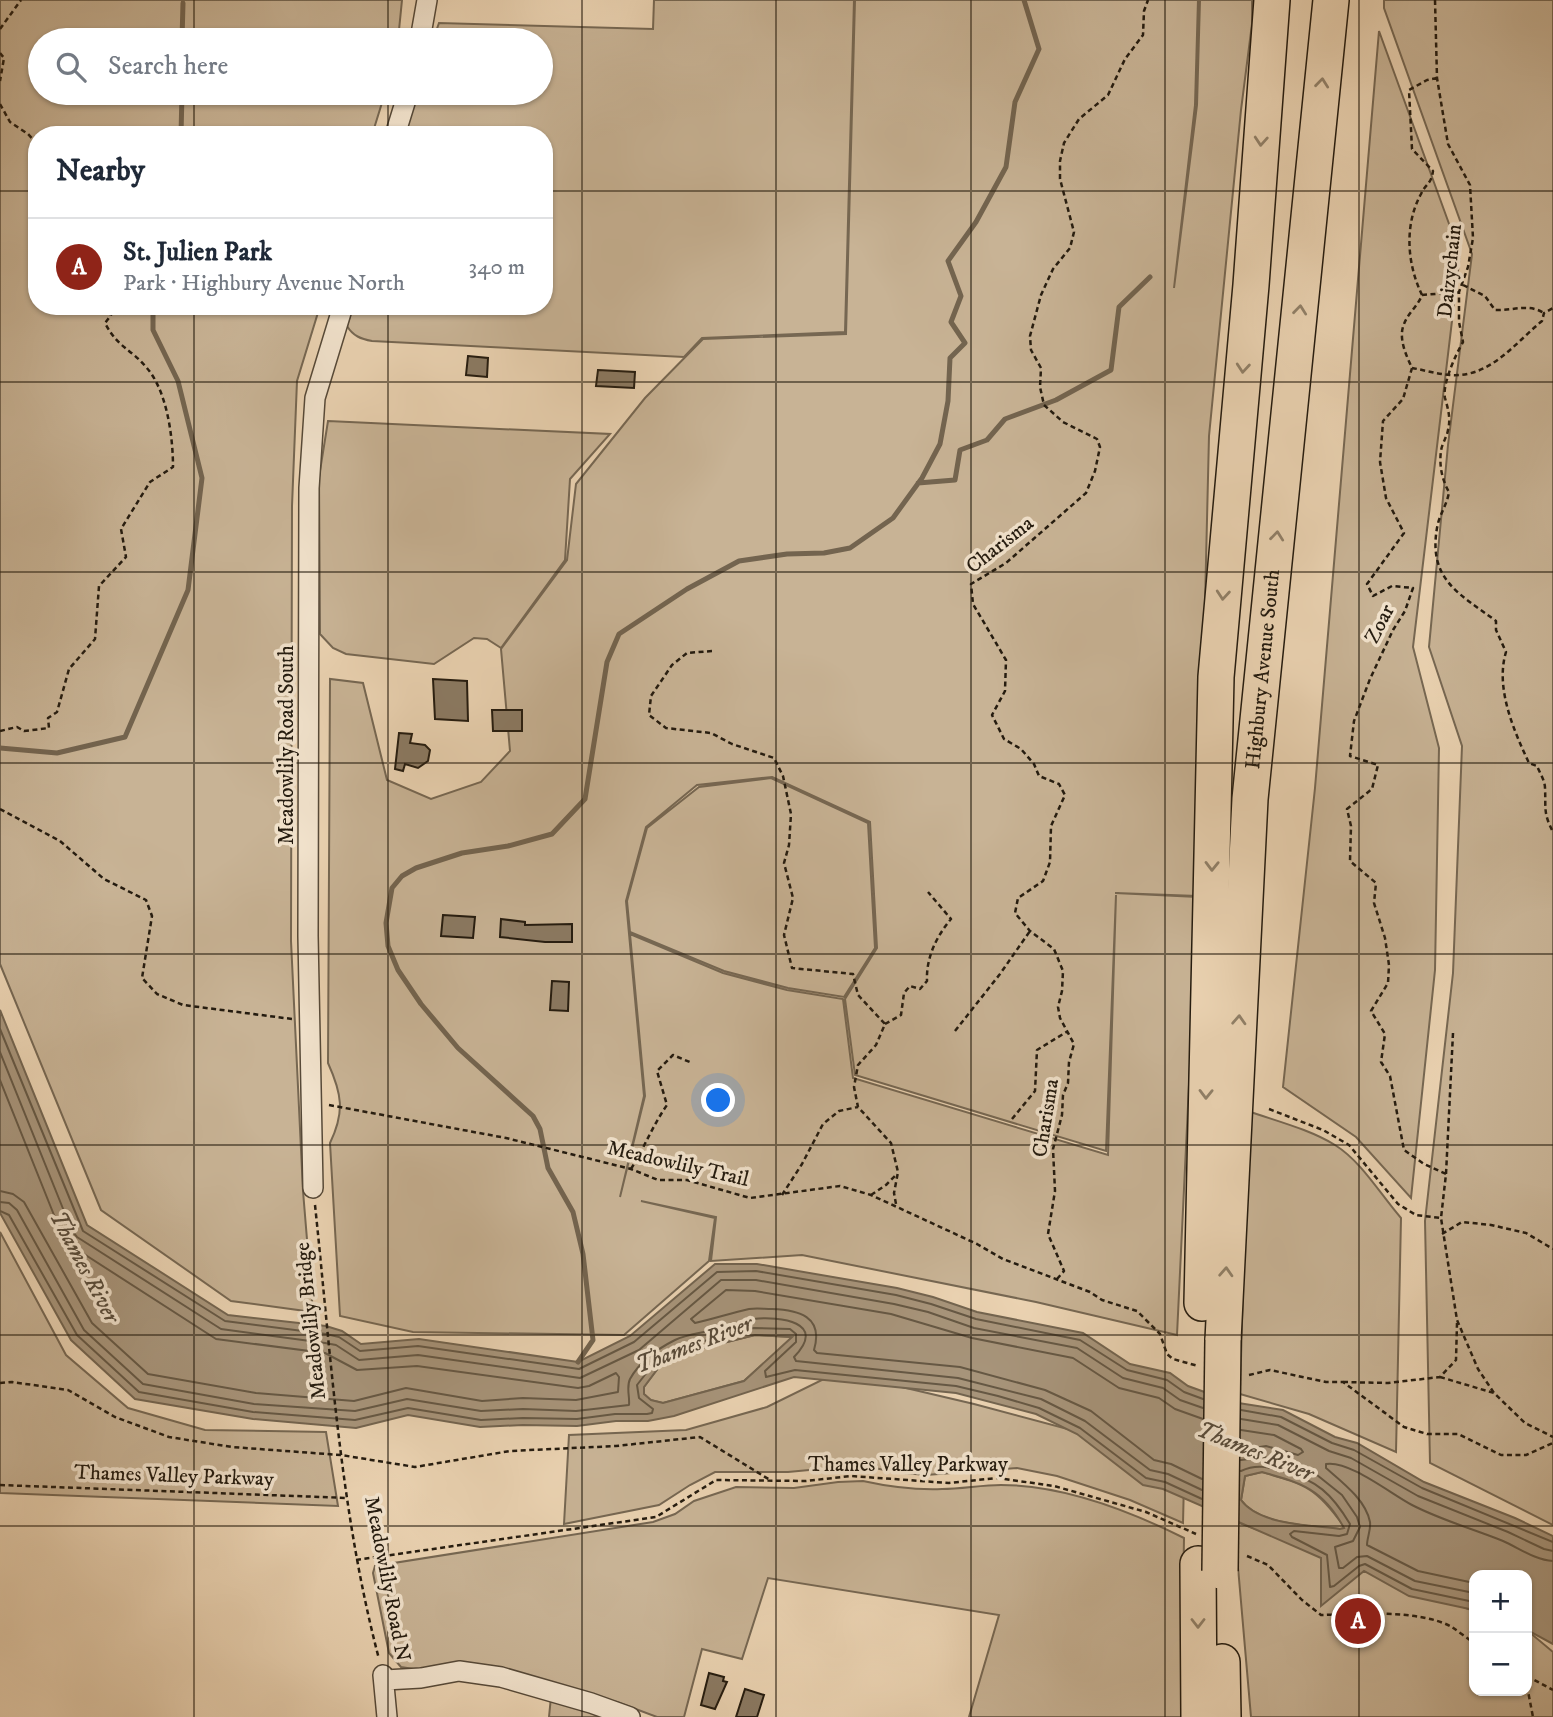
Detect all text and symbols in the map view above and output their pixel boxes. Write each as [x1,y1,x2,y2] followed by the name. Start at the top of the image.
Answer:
[28,28,553,105] search box
[52,48,90,86] icon: search
[108,50,228,83] text: Search here
[1315,78,1330,89] one-way arrow
[1254,136,1269,147] one-way arrow
[56,153,145,190] text: Nearby
[1432,223,1468,319] street label: Daizychain
[123,236,272,269] text: St. Julien Park
[72,253,86,282] text: A
[469,253,525,282] text: 340 m
[123,269,405,298] text: Park · Highbury Avenue North
[1292,304,1307,315] one-way arrow
[1236,363,1251,374] one-way arrow
[961,510,1039,580] street label: Charisma
[1269,530,1284,541] one-way arrow
[1240,568,1286,771] street label: Highbury Avenue South
[1216,590,1231,601] one-way arrow
[1359,600,1401,648] street label: Zoar
[274,645,300,845] street label: Meadowlily Road South
[1204,861,1219,872] one-way arrow
[1231,1015,1246,1026] one-way arrow
[1027,1077,1065,1159] street label: Charisma
[701,1083,735,1117] your location
[1199,1089,1214,1100] one-way arrow
[605,1135,752,1193] street label: Meadowlily Trail
[42,1206,127,1330] water label: Thames River
[290,1241,332,1401] street label: Meadowlily Bridge
[1219,1266,1234,1277] one-way arrow
[631,1309,758,1381] water label: Thames River
[1193,1416,1319,1489] water label: Thames River
[808,1452,1009,1478] street label: Thames Valley Parkway
[74,1460,275,1493] street label: Thames Valley Parkway
[358,1494,416,1664] street label: Meadowlily Road N
[1469,1570,1532,1696] map controls
[1469,1570,1532,1633] button: +
[1335,1595,1381,1647] pin: A
[1190,1618,1206,1629] one-way arrow
[1469,1633,1532,1696] button: −

